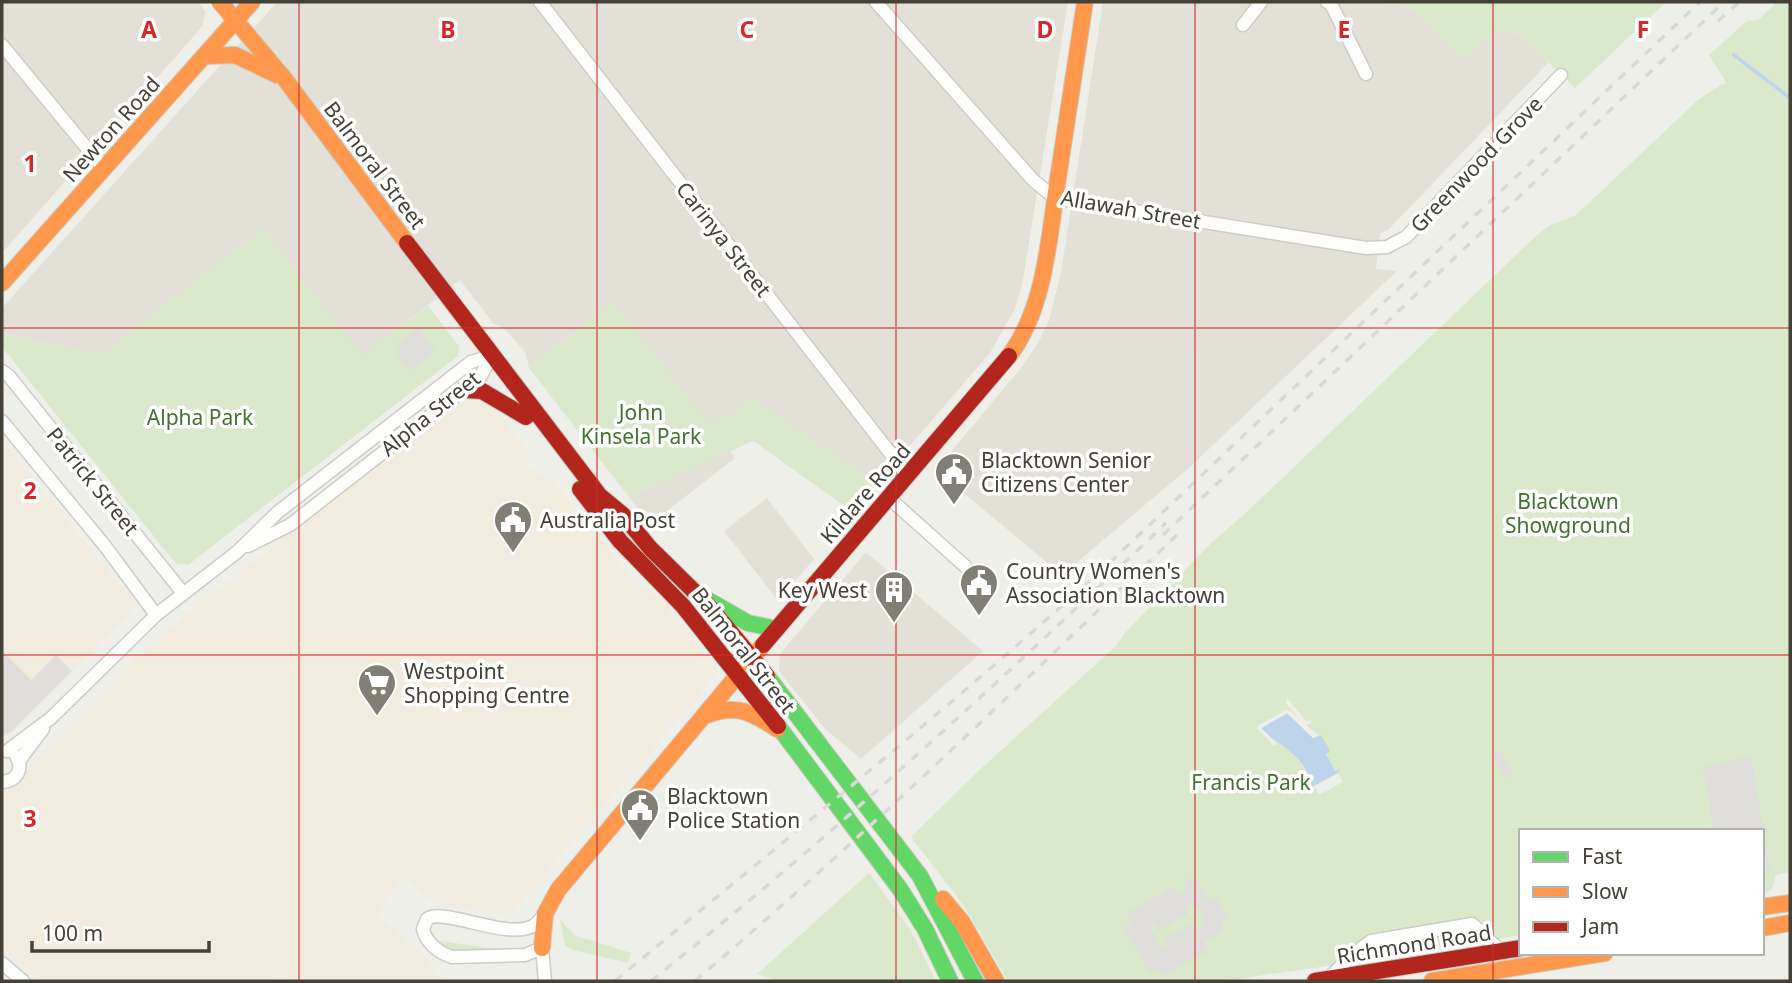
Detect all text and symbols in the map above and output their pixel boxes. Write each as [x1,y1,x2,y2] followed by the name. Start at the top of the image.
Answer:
[141,13,157,45] text: A
[440,13,456,45] text: B
[740,13,755,45] text: C
[1037,13,1053,45] text: D
[1338,13,1350,45] text: E
[1637,13,1649,45] text: F
[56,70,166,188] street label: Newton Road
[1404,90,1548,238] street label: Greenwood Grove
[318,96,432,235] street label: Balmoral Street
[23,147,37,179] text: 1
[670,176,778,303] street label: Carinya Street
[1059,183,1203,235] street label: Allawah Street
[374,364,486,462] street label: Alpha Street
[581,398,702,450] park label: John Kinsela Park
[147,403,254,431] park label: Alpha Park
[41,421,146,541] street label: Patrick Street
[814,437,916,549] street label: Kildare Road
[981,446,1151,498] place label: Blacktown Senior Citizens Center
[933,451,975,506] public building icon: Blacktown Senior Citizens Center
[23,474,37,506] text: 2
[1505,487,1631,539] park label: Blacktown Showground
[492,499,534,554] public building icon: Australia Post
[540,506,676,534] place label: Australia Post
[1006,557,1225,609] place label: Country Women's Association Blacktown
[958,562,1000,617] public building icon: Country Women's Association Blacktown
[873,569,915,624] building icon: Key West
[778,576,867,604] place label: Key West
[686,581,802,719] street label: Balmoral Street
[404,657,570,709] place label: Westpoint Shopping Centre
[356,662,398,717] supermarket icon: Westpoint Shopping Centre
[1191,768,1311,796] park label: Francis Park
[667,782,800,834] place label: Blacktown Police Station
[619,787,661,842] public building icon: Blacktown Police Station
[23,802,37,834] text: 3
[1519,829,1764,955] legend
[1582,842,1623,870] text: Fast
[1582,877,1628,905] text: Slow
[32,909,208,953] scale bar
[1580,912,1619,940] text: Jam
[1335,918,1493,970] street label: Richmond Road
[42,919,103,947] text: 100 m

